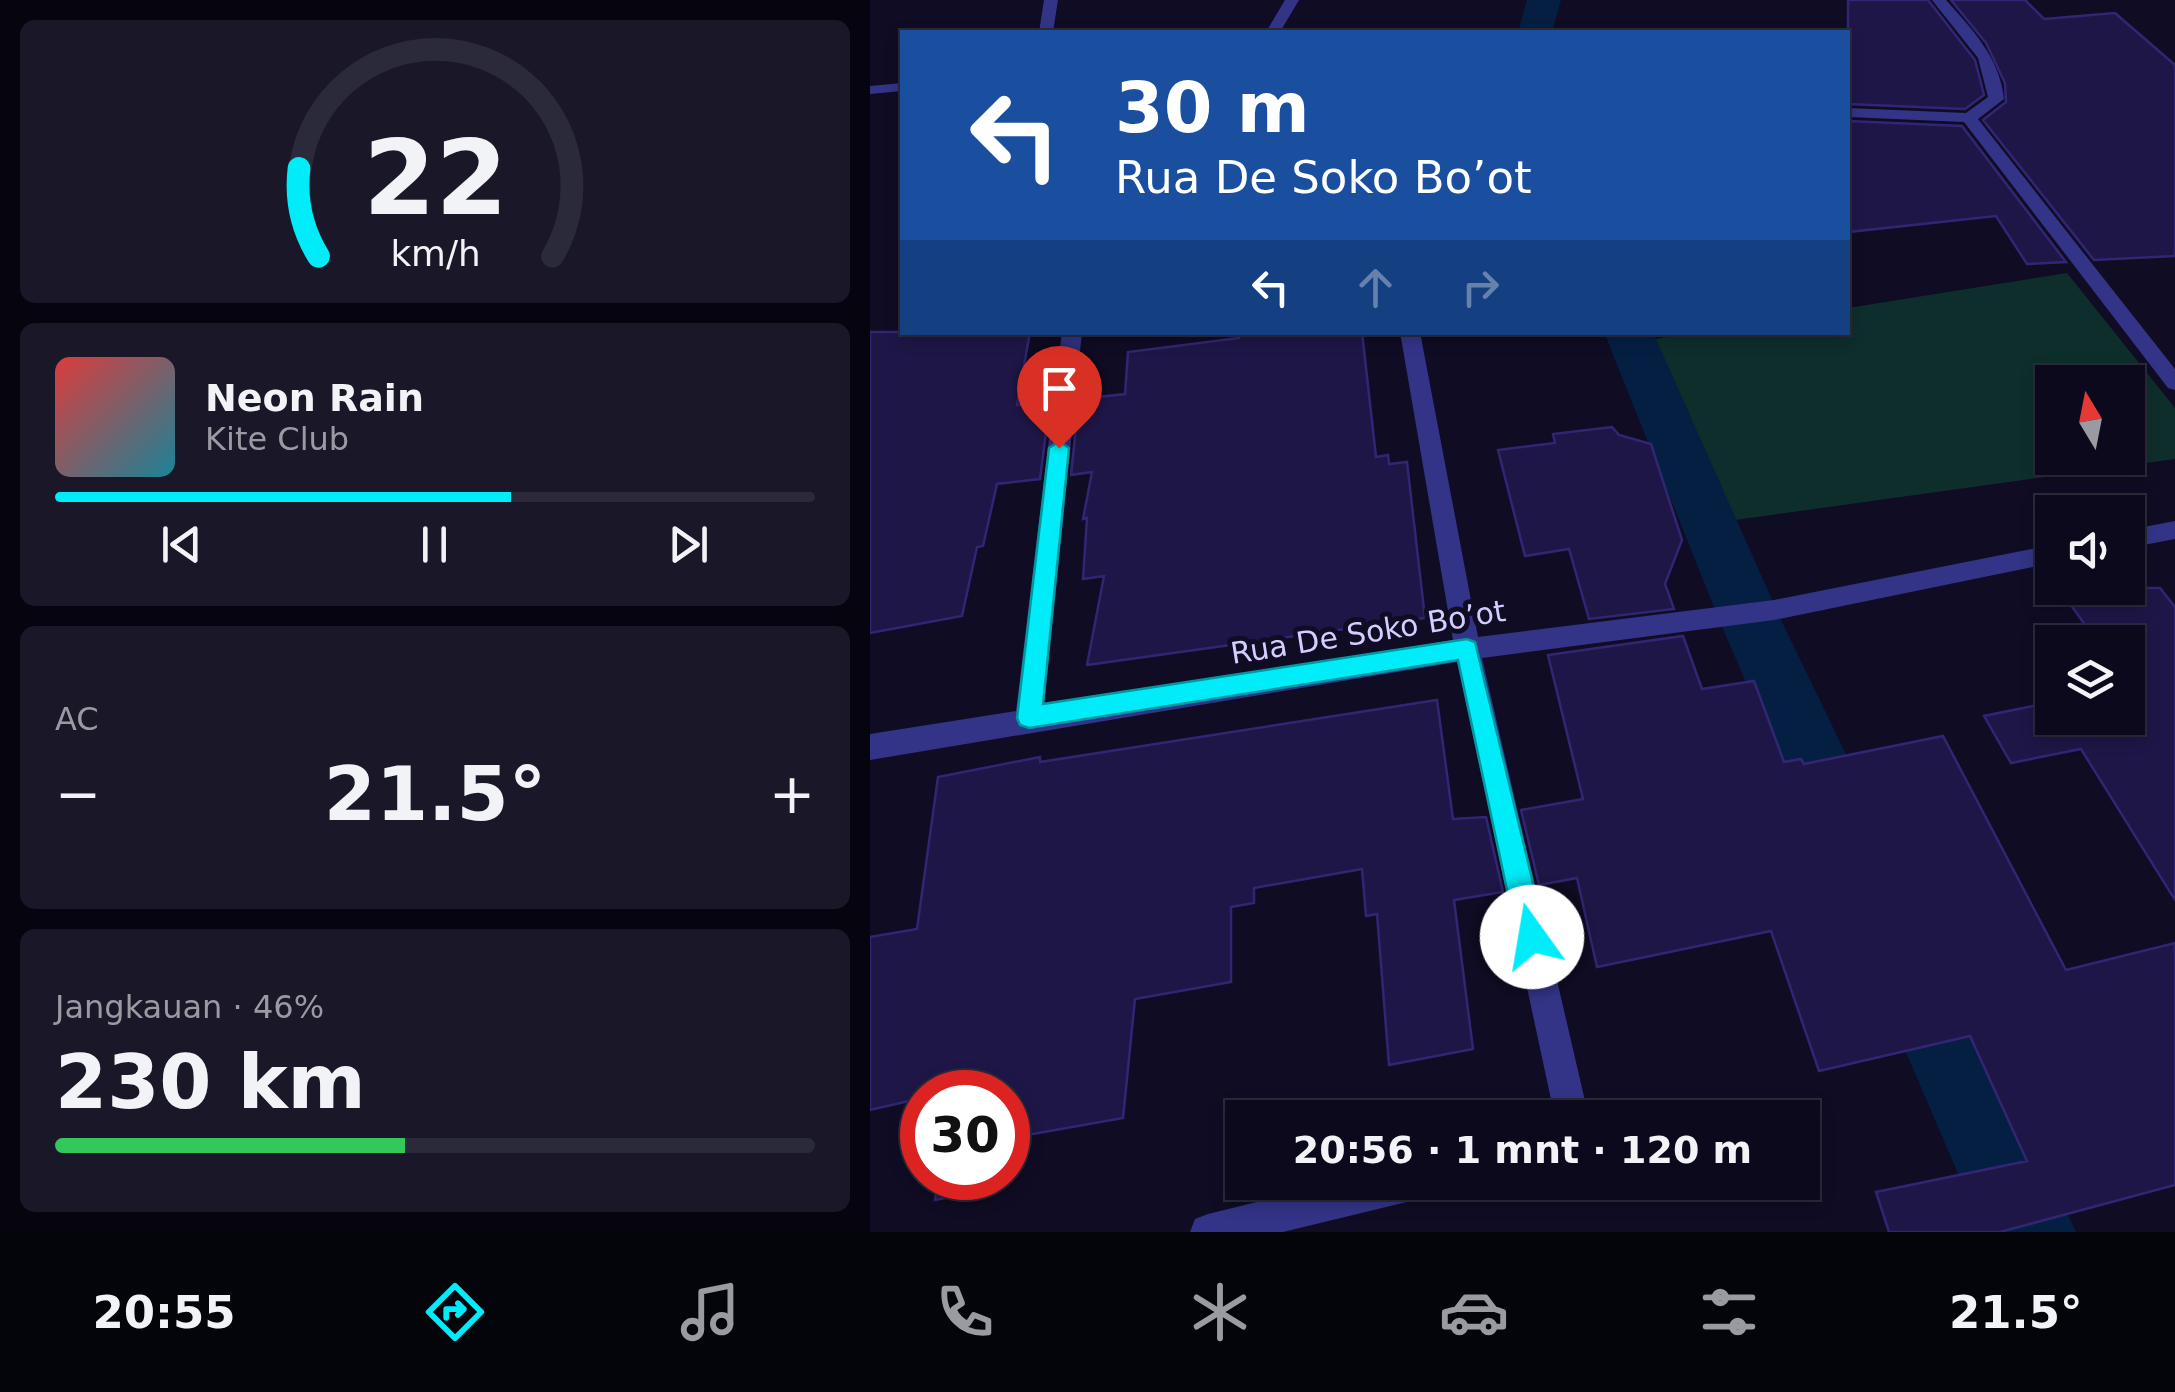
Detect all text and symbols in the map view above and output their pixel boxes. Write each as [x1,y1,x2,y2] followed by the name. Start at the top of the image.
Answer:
[1115,67,1310,149] text: 30 m
[950,70,1080,200] icon: left
[363,117,507,239] text: 22
[1115,151,1532,204] text: Rua De Soko Bo’ot
[390,233,480,274] text: km/h
[1243,260,1298,315] icon: left
[1348,260,1403,315] icon: ahead
[1453,260,1508,315] icon: right
[1017,346,1102,449] pin
[1032,361,1087,416] icon: arrive
[2035,365,2145,475] north arrow
[2035,365,2145,735] map controls
[205,376,424,420] text: Neon Rain
[205,420,349,458] text: Kite Club
[2035,495,2145,605] button: sound
[154,517,209,572] icon: previous
[407,517,462,572] icon: pause
[661,517,716,572] icon: next
[1228,593,1508,671] street label: Rua De Soko Bo’ot
[2035,625,2145,735] button: layers
[55,700,99,738] text: AC
[324,750,546,838] text: 21.5°
[55,762,101,826] text: −
[769,762,815,826] text: +
[1480,885,1584,989] position arrow
[55,988,324,1026] text: Jangkauan · 46%
[55,1038,366,1126] text: 230 km
[900,1070,1030,1200] speed limit sign: 30
[1293,1128,1752,1172] text: 20:56 · 1 mnt · 120 m
[420,1277,490,1347] icon: directions
[675,1277,745,1347] icon: music
[930,1277,1000,1347] icon: phone
[1185,1277,1255,1347] icon: climate
[1439,1277,1509,1347] icon: car
[1694,1277,1764,1347] icon: filters
[92,1286,236,1339] text: 20:55
[1949,1286,2083,1339] text: 21.5°

